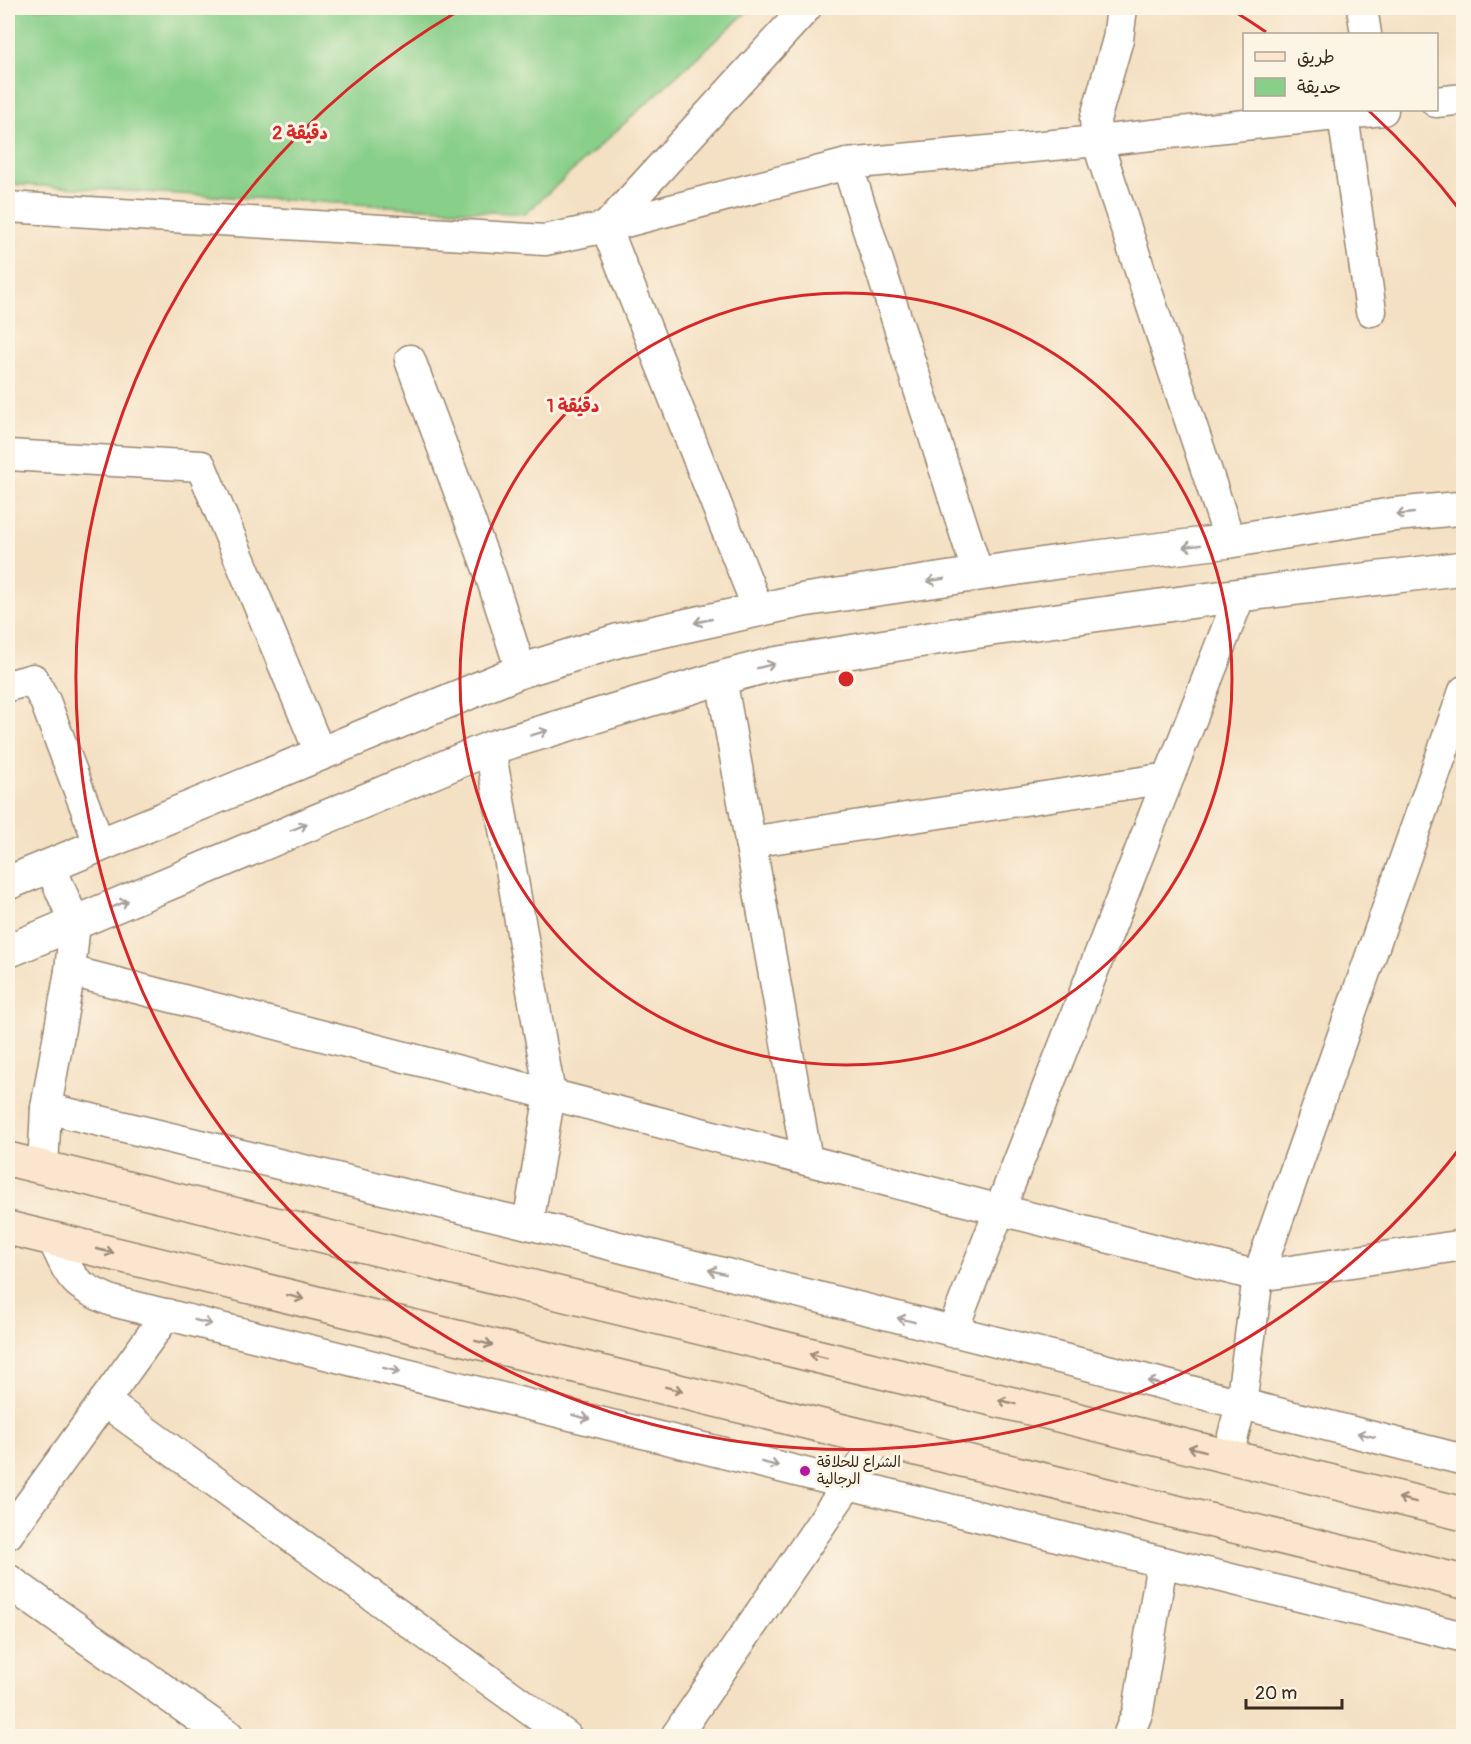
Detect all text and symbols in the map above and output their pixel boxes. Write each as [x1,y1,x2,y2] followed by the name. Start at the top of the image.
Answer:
[1243,33,1438,111] legend
[1297,46,1335,69] text: طريق
[1297,76,1341,99] text: حديقة
[272,122,328,145] text: 2 دقيقة
[547,395,599,418] text: 1 دقيقة
[1396,509,1416,520] one-way arrow
[1182,540,1202,551] one-way arrow
[927,575,946,586] one-way arrow
[693,616,712,628] one-way arrow
[756,660,775,671] one-way arrow
[836,669,856,689] centre of rings
[529,727,548,738] one-way arrow
[289,821,307,832] one-way arrow
[110,898,128,909] one-way arrow
[95,1246,114,1258] one-way arrow
[708,1266,727,1278] one-way arrow
[285,1292,304,1304] one-way arrow
[897,1314,916,1325] one-way arrow
[193,1317,212,1329] one-way arrow
[474,1338,493,1350] one-way arrow
[809,1350,828,1362] one-way arrow
[382,1364,401,1376] one-way arrow
[1147,1376,1166,1388] one-way arrow
[664,1384,683,1396] one-way arrow
[998,1396,1017,1408] one-way arrow
[571,1411,590,1423] one-way arrow
[1357,1429,1376,1441] one-way arrow
[1188,1442,1207,1454] one-way arrow
[817,1453,901,1489] place label: الشراع للحلاقة الرجالية
[760,1459,779,1471] one-way arrow
[798,1464,812,1478] marker: الشراع للحلاقة الرجالية
[1397,1493,1416,1505] one-way arrow
[1246,1672,1342,1710] scale bar
[1255,1682,1297,1705] text: 20 m

